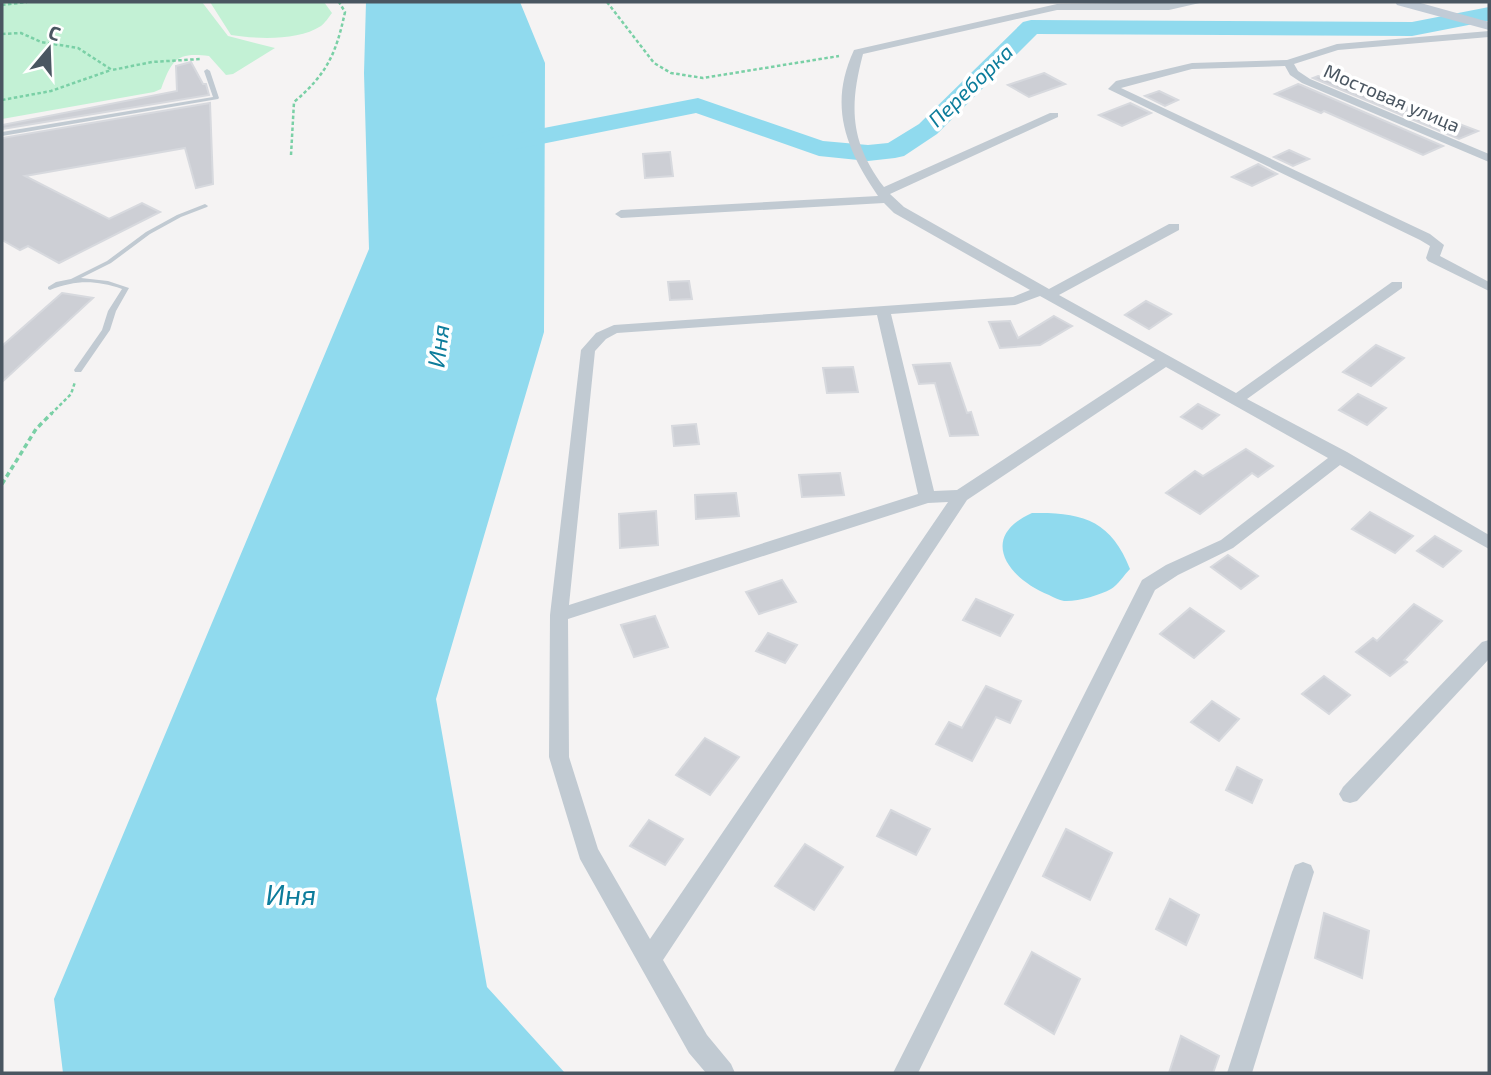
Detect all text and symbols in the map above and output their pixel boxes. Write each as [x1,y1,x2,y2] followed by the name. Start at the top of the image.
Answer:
[14,14,84,84] north arrow
[46,20,64,45] text: С
[922,38,1017,131] water label: Переборка
[1320,59,1464,137] street label: Мостовая улица
[420,323,455,369] water label: Иня
[266,877,316,911] water label: Иня

